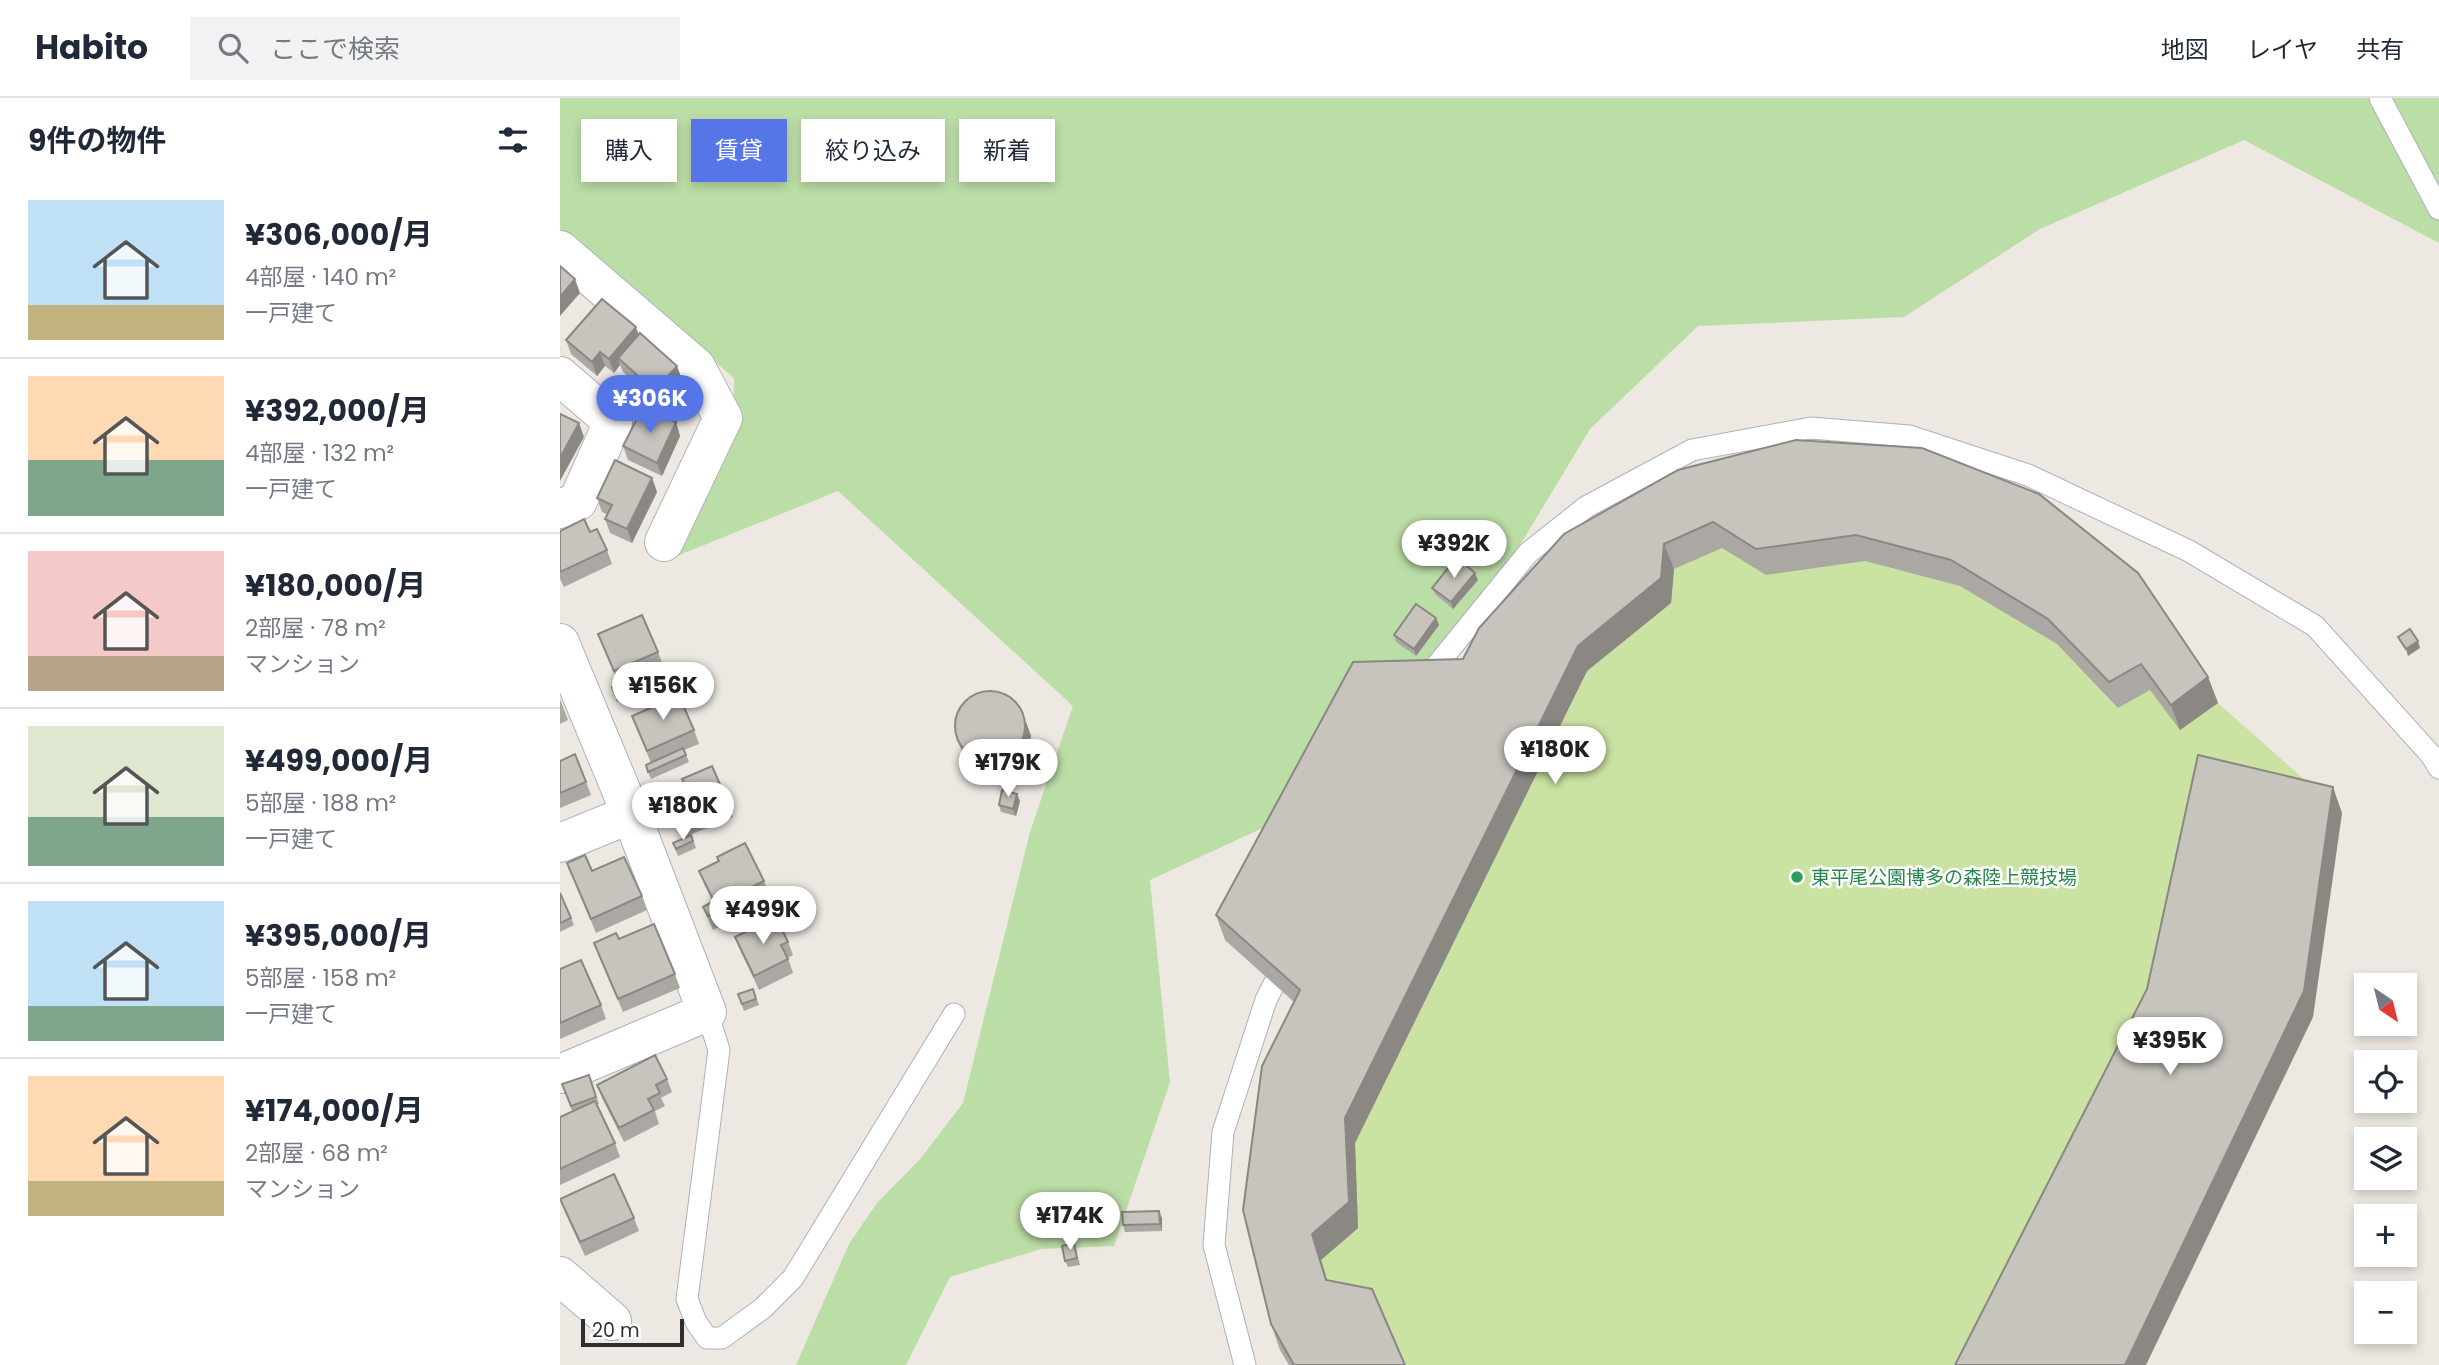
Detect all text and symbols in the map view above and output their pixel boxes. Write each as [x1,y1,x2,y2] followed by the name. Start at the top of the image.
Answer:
[190,17,680,80] search box
[35,24,148,71] text: Habito
[214,29,252,67] icon: search
[270,31,400,67] text: ここで検索
[2161,33,2209,66] text: 地図
[2247,33,2318,66] text: レイヤ
[2356,33,2404,66] text: 共有
[28,119,166,162] text: 9件の物件
[581,119,677,182] chip: 購入
[691,119,787,182] chip: 賃貸
[801,119,945,182] chip: 絞り込み
[959,119,1055,182] chip: 新着
[494,121,532,159] icon: filters
[245,213,433,256] text: ¥306,000/月
[84,228,168,312] icon: home
[245,261,396,293] text: 4部屋 · 140 m²
[245,297,337,329] text: 一戸建て
[601,376,699,435] pin: ¥306K
[612,382,688,414] text: ¥306K
[245,389,430,432] text: ¥392,000/月
[84,404,168,488] icon: home
[245,437,394,469] text: 4部屋 · 132 m²
[245,473,337,505] text: 一戸建て
[1405,520,1503,580] pin: ¥392K
[1418,527,1490,559] text: ¥392K
[245,564,426,607] text: ¥180,000/月
[84,579,168,663] icon: home
[245,612,386,644] text: 2部屋 · 78 m²
[245,648,360,680] text: マンション
[614,662,712,722] pin: ¥156K
[628,669,698,701] text: ¥156K
[1506,726,1604,786] pin: ¥180K
[1520,733,1590,765] text: ¥180K
[245,739,433,782] text: ¥499,000/月
[959,740,1057,799] pin: ¥179K
[975,746,1041,778] text: ¥179K
[84,754,168,838] icon: home
[634,782,732,842] pin: ¥180K
[245,787,396,819] text: 5部屋 · 188 m²
[648,789,718,821] text: ¥180K
[245,823,337,855] text: 一戸建て
[1811,864,2077,891] place label: 東平尾公園博多の森陸上競技場
[1789,869,1805,885] marker: 東平尾公園博多の森陸上競技場
[714,886,812,946] pin: ¥499K
[725,893,801,925] text: ¥499K
[245,914,432,957] text: ¥395,000/月
[84,929,168,1013] icon: home
[245,962,396,994] text: 5部屋 · 158 m²
[2354,973,2417,1036] north arrow
[2354,973,2417,1344] map controls
[245,998,337,1030] text: 一戸建て
[2121,1018,2219,1077] pin: ¥395K
[2133,1024,2207,1056] text: ¥395K
[2354,1050,2417,1113] button: locate
[245,1089,424,1132] text: ¥174,000/月
[84,1104,168,1188] icon: home
[2354,1127,2417,1190] button: layers
[245,1137,388,1169] text: 2部屋 · 68 m²
[245,1173,360,1205] text: マンション
[1021,1192,1119,1252] pin: ¥174K
[1036,1199,1104,1231] text: ¥174K
[2354,1204,2417,1267] button: +
[2354,1281,2417,1344] button: −
[581,1316,684,1348] scale bar
[592,1317,640,1344] text: 20 m

